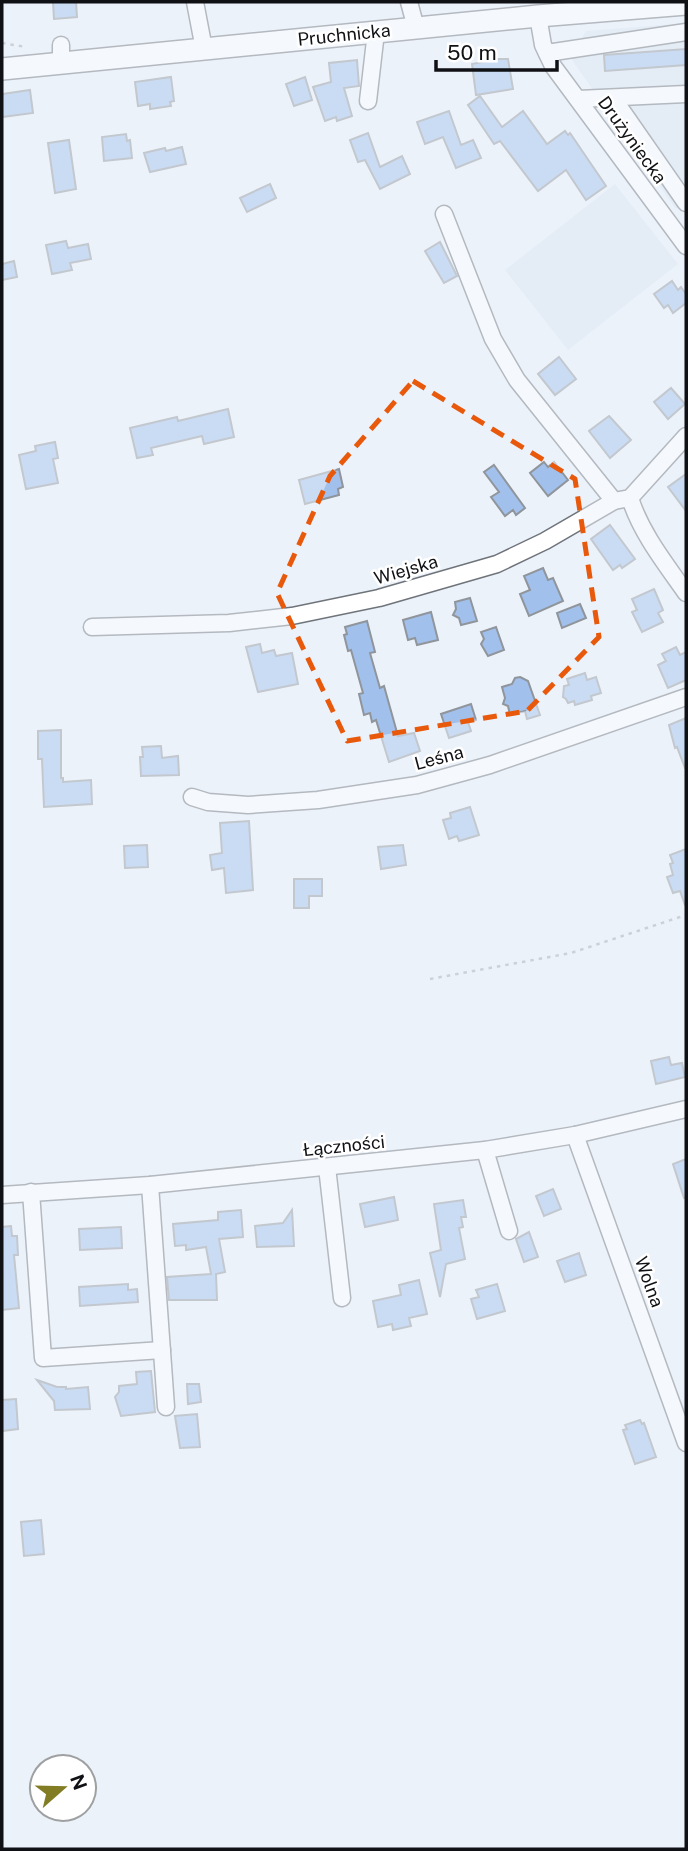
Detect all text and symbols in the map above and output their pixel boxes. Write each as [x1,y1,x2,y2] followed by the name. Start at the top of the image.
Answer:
[296,19,391,50] street label: Pruchnicka
[436,28,557,72] scale bar
[447,40,497,65] text: 50 m
[594,92,671,187] street label: Drużyniecka
[372,550,440,589] street label: Wiejska
[412,741,466,774] street label: Leśna
[302,1131,386,1160] street label: Łączności
[631,1254,668,1310] street label: Wolna
[28,1753,98,1823] north arrow
[66,1771,92,1793] text: N

